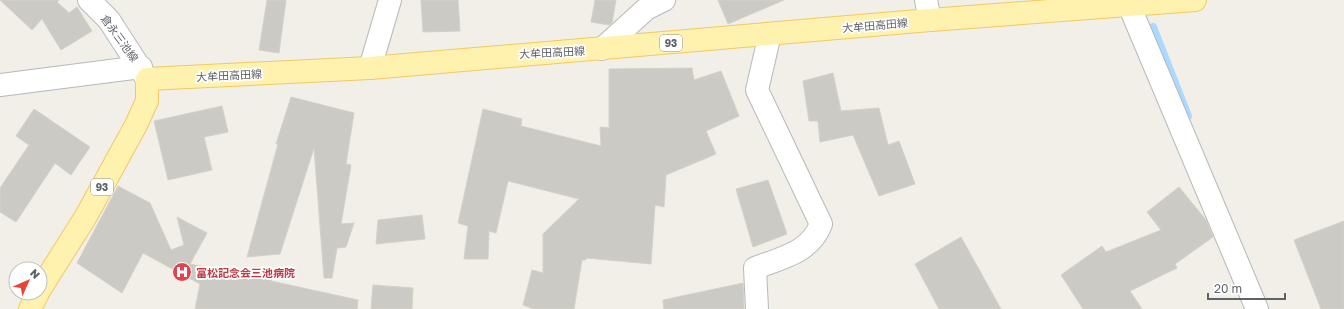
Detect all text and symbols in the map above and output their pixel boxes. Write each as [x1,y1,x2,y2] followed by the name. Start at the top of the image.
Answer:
[99,12,141,64] street label: 倉永三池線
[842,16,908,34] street label: 大牟田高田線
[660,35,682,51] road number: 93
[519,44,585,60] street label: 大牟田高田線
[196,67,262,83] street label: 大牟田高田線
[91,179,113,195] road number: 93
[8,261,48,301] north arrow
[171,261,193,283] hospital icon: 冨松記念会三池病院
[28,266,43,281] text: N
[196,266,295,279] place label: 冨松記念会三池病院
[1208,275,1285,301] scale bar
[1214,281,1242,296] text: 20 m

